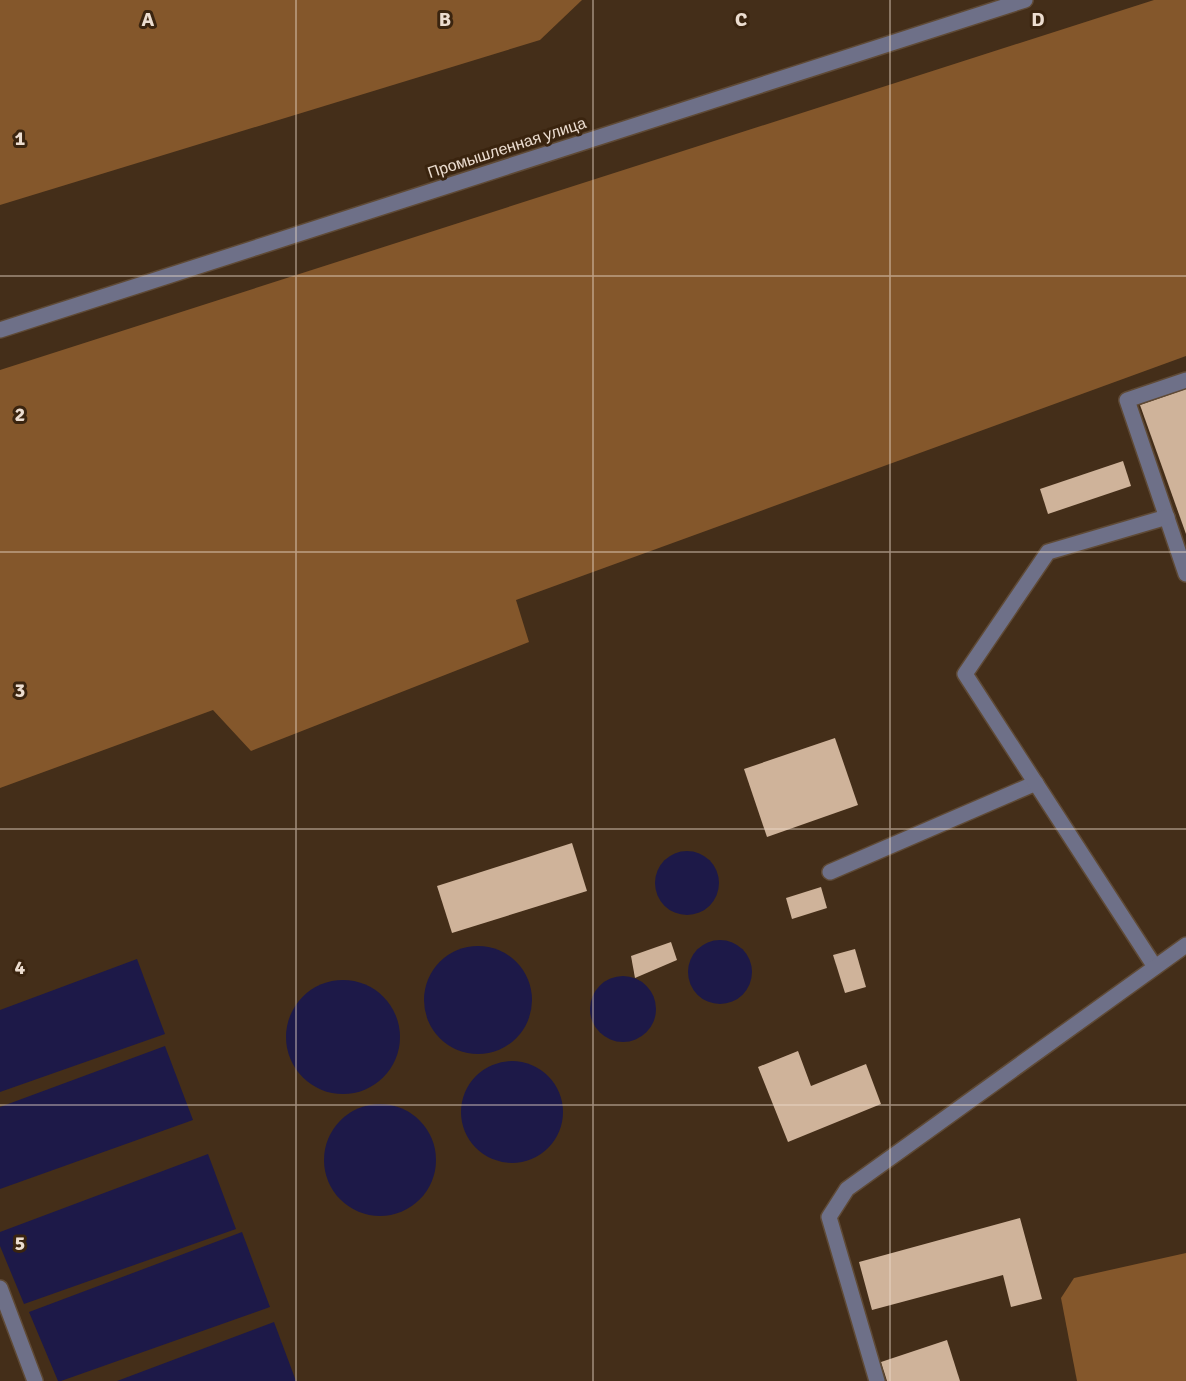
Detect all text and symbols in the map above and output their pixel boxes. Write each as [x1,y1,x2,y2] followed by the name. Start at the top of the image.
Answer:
[142,7,155,32] text: A
[439,7,451,32] text: B
[735,7,747,32] text: C
[1031,7,1045,32] text: D
[425,113,589,183] street label: Промышленная улица
[15,126,26,151] text: 1
[15,402,25,427] text: 2
[15,678,25,703] text: 3
[15,955,26,980] text: 4
[15,1231,25,1256] text: 5

